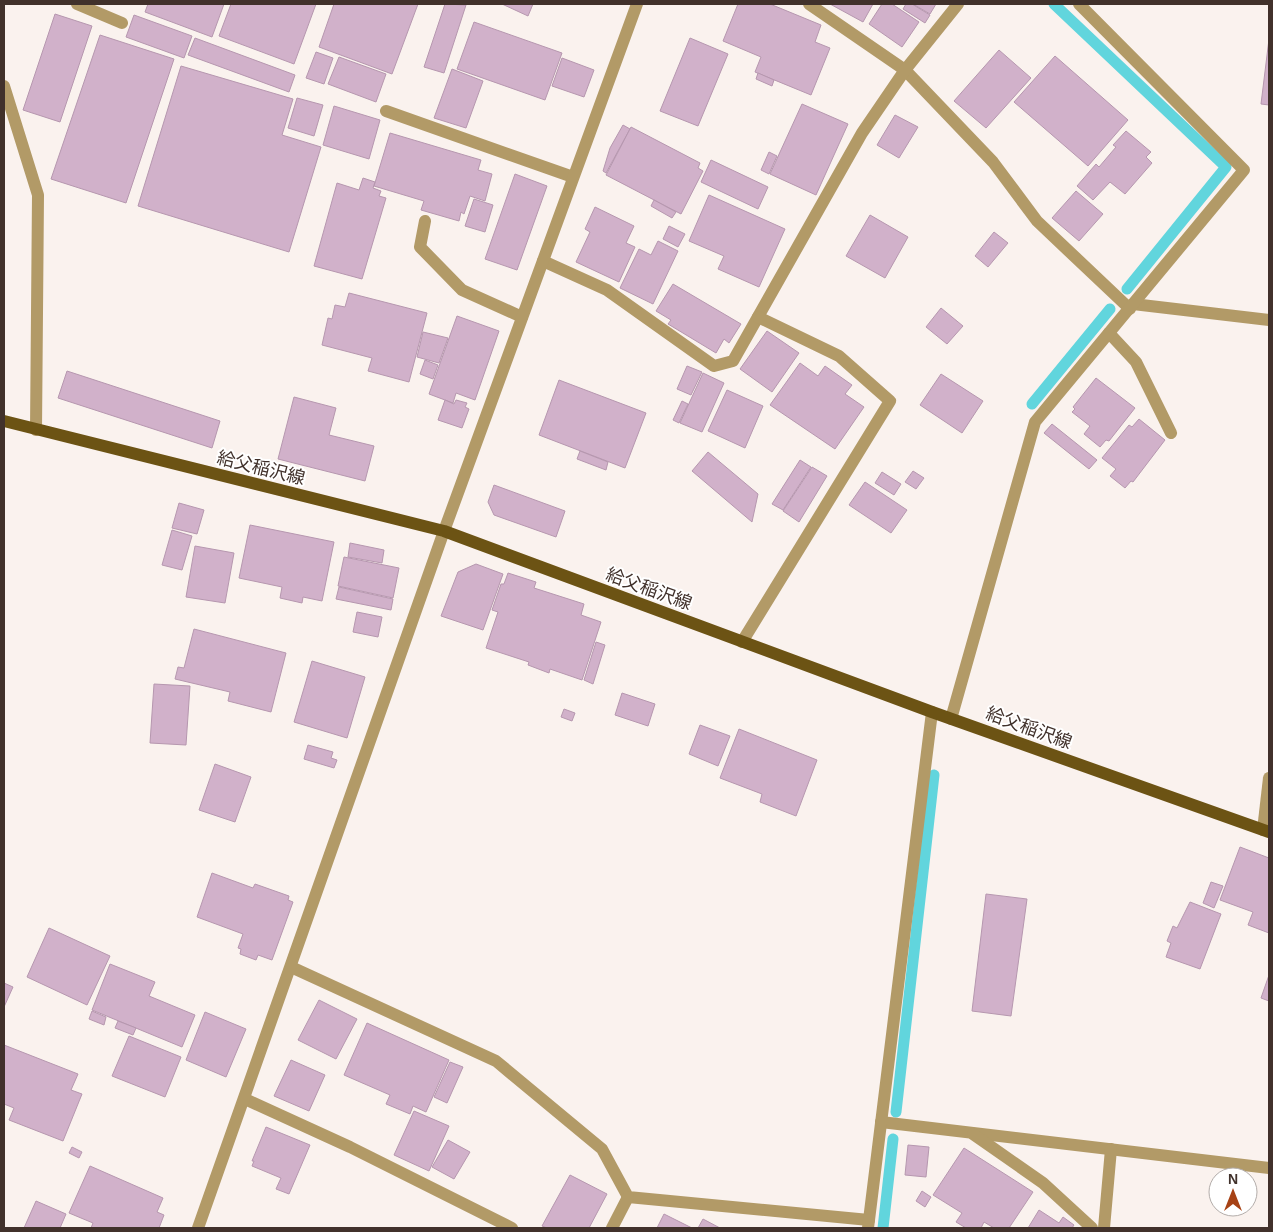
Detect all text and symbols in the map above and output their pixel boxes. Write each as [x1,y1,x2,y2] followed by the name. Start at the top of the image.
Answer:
[215,447,307,489] street label: 給父稲沢線
[603,564,695,614] street label: 給父稲沢線
[983,703,1075,753] street label: 給父稲沢線
[1208,1167,1258,1217] north arrow
[1228,1171,1238,1187] text: N

